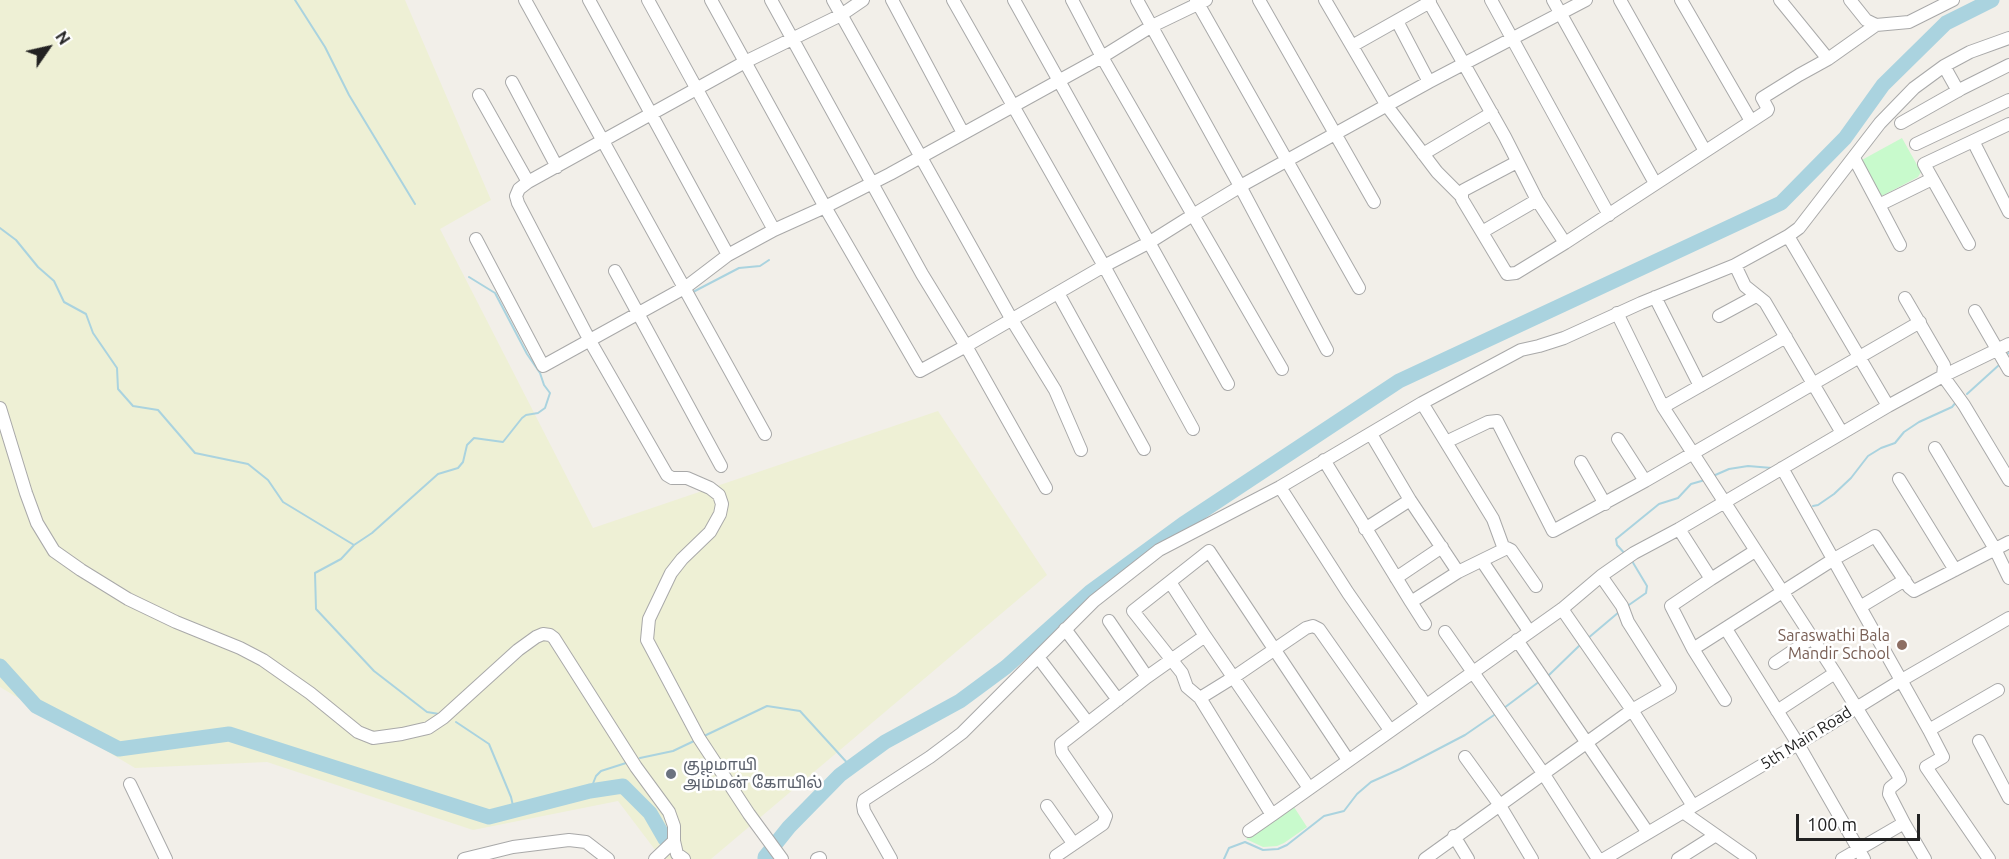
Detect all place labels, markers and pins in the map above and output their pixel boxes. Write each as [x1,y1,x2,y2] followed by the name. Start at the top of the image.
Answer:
[1778,626,1890,664] place label: Saraswathi Bala Mandir School
[1895,638,1909,652] marker: Saraswathi Bala Mandir School
[683,755,823,793] place label: குழமாயி அம்மன் கோயில்
[664,767,678,781] marker: குழமாயி அம்மன் கோயில்

